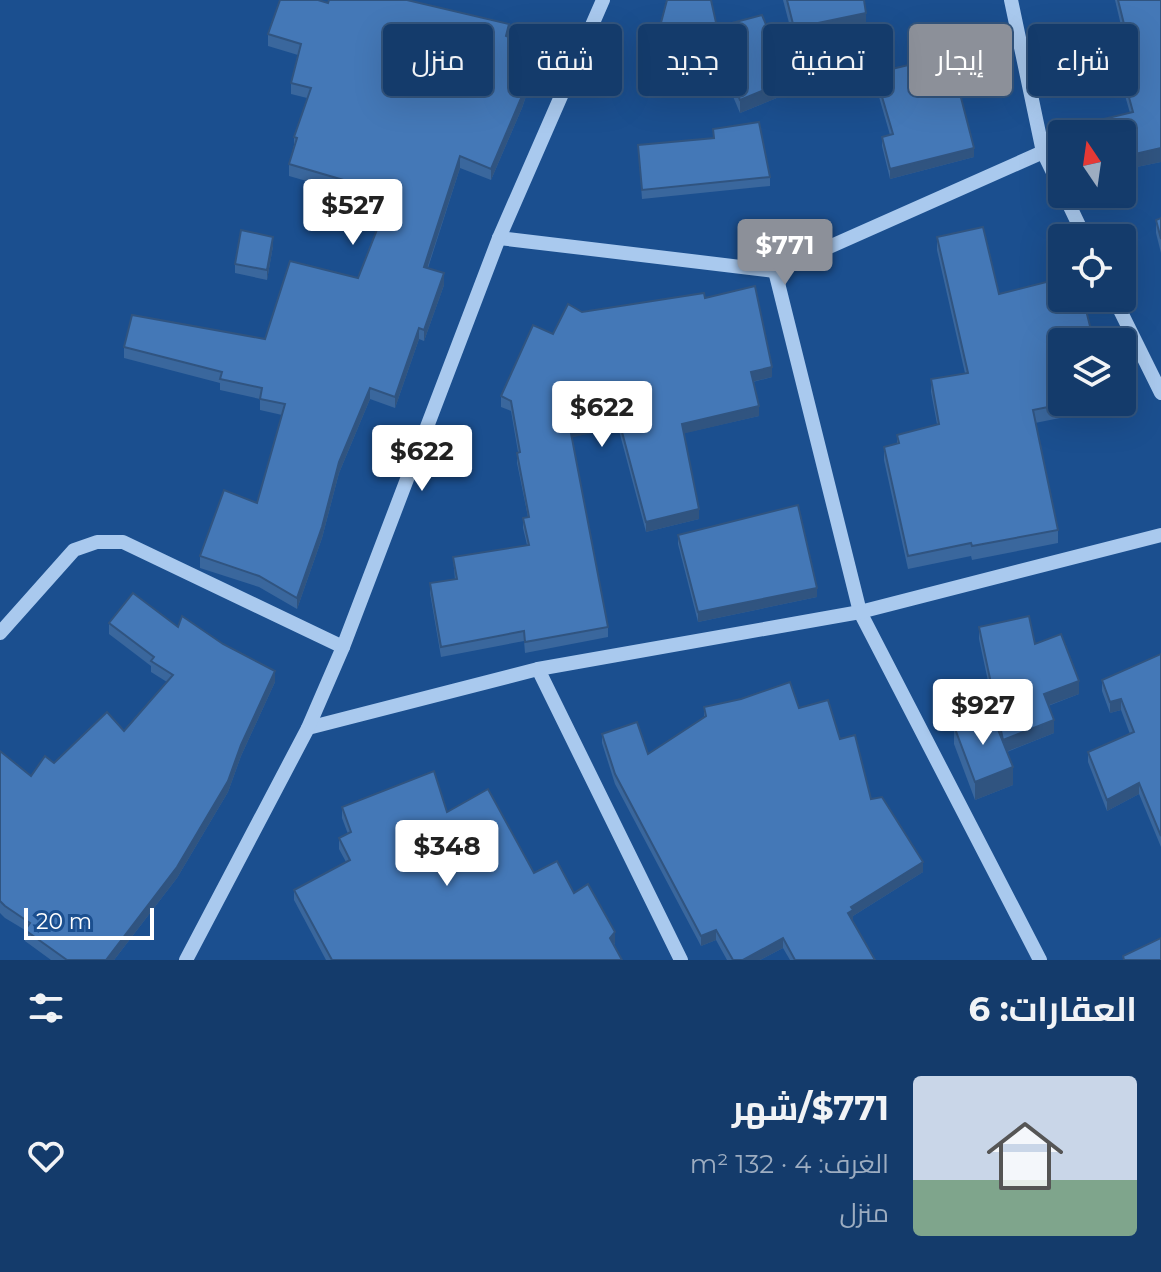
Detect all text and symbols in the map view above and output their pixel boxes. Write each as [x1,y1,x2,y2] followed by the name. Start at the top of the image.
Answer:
[383,24,493,96] chip: منزل
[509,24,622,96] chip: شقة
[638,24,747,96] chip: جديد
[763,24,893,96] chip: تصفية
[909,24,1012,96] chip: إيجار
[1028,24,1138,96] chip: شراء
[1048,120,1136,208] north arrow
[1048,120,1136,416] map controls
[306,179,400,247] pin: $527
[321,189,385,221] text: $527
[738,219,832,287] pin: $771
[1048,224,1136,312] button: locate
[755,229,815,261] text: $771
[1048,328,1136,416] button: layers
[555,381,649,449] pin: $622
[570,391,634,423] text: $622
[375,425,469,493] pin: $622
[390,435,454,467] text: $622
[936,679,1030,747] pin: $927
[951,689,1015,721] text: $927
[400,820,494,888] pin: $348
[413,830,481,862] text: $348
[24,904,154,940] scale bar
[36,908,92,935] text: 20 m
[24,986,68,1030] icon: filters
[968,988,1137,1030] text: العقارات: 6
[732,1087,889,1129] text: $771/شهر
[977,1108,1073,1204] icon: home
[24,1134,68,1178] icon: heart
[690,1148,889,1180] text: الغرف: 4 · 132 m²
[840,1197,889,1229] text: منزل

